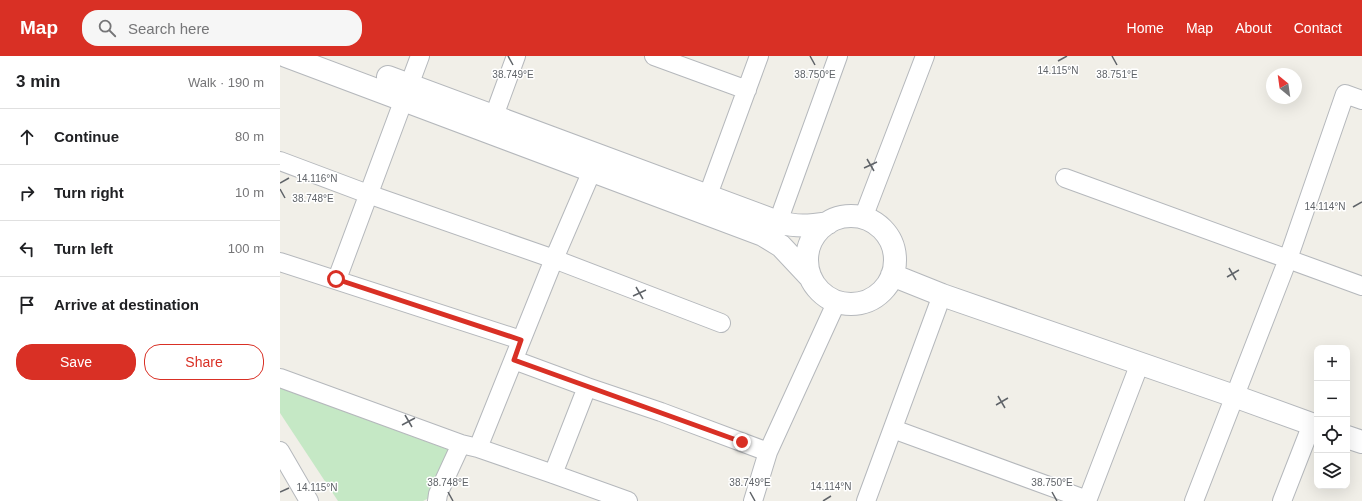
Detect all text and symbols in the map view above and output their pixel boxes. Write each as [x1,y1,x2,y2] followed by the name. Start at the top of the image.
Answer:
[82,10,362,46] search box
[20,17,58,38] text: Map
[96,17,118,39] icon: search
[128,20,210,37] text: Search here
[1127,20,1164,36] text: Home
[1186,20,1213,36] text: Map
[1235,20,1272,36] text: About
[1294,20,1342,36] text: Contact
[1037,65,1079,76] text: 14.115°N
[1266,68,1302,104] north arrow
[492,69,534,80] text: 38.749°E
[794,69,836,80] text: 38.750°E
[1096,69,1138,80] text: 38.751°E
[16,72,60,91] text: 3 min
[188,75,264,90] text: Walk · 190 m
[16,126,38,148] icon: ahead
[54,128,119,145] text: Continue
[235,129,264,144] text: 80 m
[296,173,338,184] text: 14.116°N
[16,182,38,204] icon: right
[54,184,124,201] text: Turn right
[235,185,264,200] text: 10 m
[292,193,334,204] text: 38.748°E
[1304,201,1346,212] text: 14.114°N
[16,238,38,260] icon: left
[54,240,113,257] text: Turn left
[228,241,264,256] text: 100 m
[327,270,345,288] route start
[16,294,38,316] icon: arrive
[54,296,199,313] text: Arrive at destination
[16,344,136,380] button: Save
[144,344,264,380] button: Share
[1314,345,1350,489] map controls
[1314,345,1350,381] button: +
[1314,381,1350,417] button: −
[1314,417,1350,453] button: locate
[733,433,751,451] route end
[1314,453,1350,489] button: layers
[427,477,469,488] text: 38.748°E
[729,477,771,488] text: 38.749°E
[1031,477,1073,488] text: 38.750°E
[810,481,852,492] text: 14.114°N
[296,482,338,493] text: 14.115°N

